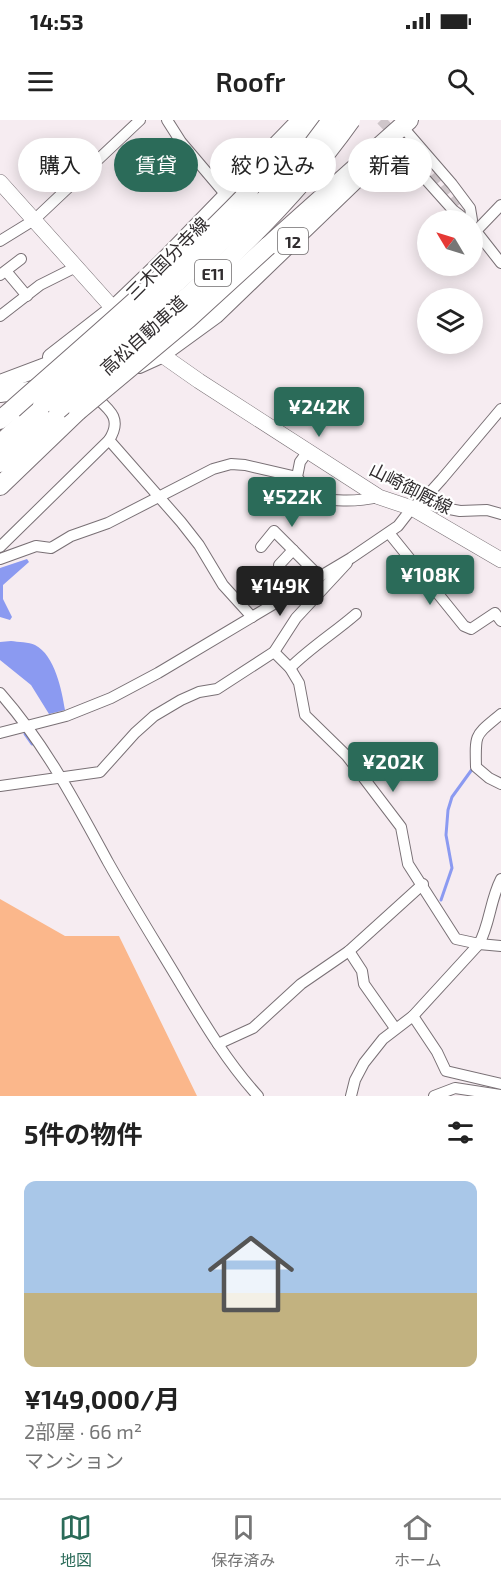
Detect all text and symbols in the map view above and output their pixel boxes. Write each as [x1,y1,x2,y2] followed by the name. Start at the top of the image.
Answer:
[30,8,84,34] text: 14:53
[24,65,57,98] icon: menu
[215,65,286,97] text: Roofr
[444,65,477,98] icon: search
[18,138,102,192] chip: 購入
[114,138,198,192] chip: 賃貸
[210,138,336,192] chip: 絞り込み
[348,138,432,192] chip: 新着
[417,210,483,276] north arrow
[417,210,483,354] map controls
[121,212,213,304] street label: 三木国分寺線
[278,228,308,254] road number: 12
[195,260,231,286] road number: E11
[417,288,483,354] button: layers
[96,291,190,379] street label: 高松自動車道
[277,387,361,438] pin: ¥242K
[288,394,350,418] text: ¥242K
[366,458,456,518] street label: 山崎御厩線
[250,477,334,528] pin: ¥522K
[262,484,322,508] text: ¥522K
[388,555,472,606] pin: ¥108K
[400,562,460,586] text: ¥108K
[238,566,322,617] pin: ¥149K
[250,573,310,597] text: ¥149K
[351,742,435,793] pin: ¥202K
[362,749,424,773] text: ¥202K
[444,1116,477,1149] icon: filters
[24,1118,142,1149] text: 5件の物件
[197,1220,305,1328] icon: home
[24,1383,180,1414] text: ¥149,000/月
[24,1419,142,1443] text: 2部屋 · 66 m²
[24,1448,124,1472] text: マンション
[59,1511,92,1571] tab: 地図
[211,1511,275,1571] tab: 保存済み
[394,1511,442,1571] tab: ホーム

